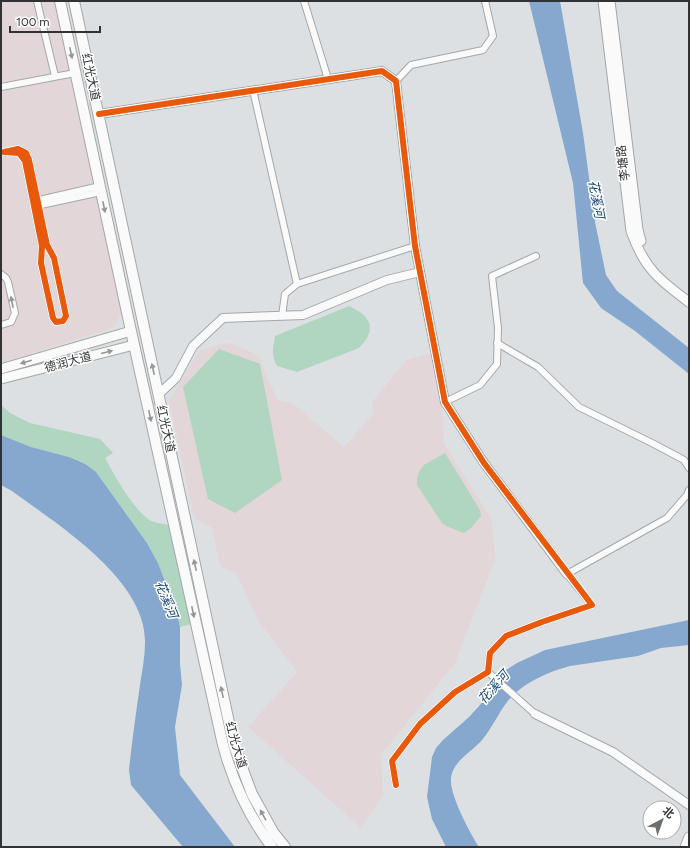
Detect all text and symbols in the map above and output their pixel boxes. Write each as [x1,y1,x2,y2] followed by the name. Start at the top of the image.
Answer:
[10,8,100,34] scale bar
[16,15,50,29] text: 100 m
[69,47,75,59] one-way arrow
[79,52,103,102] street label: 红光大道
[614,144,632,182] street label: 李塘路
[586,179,608,223] water label: 花溪河
[102,201,108,214] one-way arrow
[9,296,15,308] one-way arrow
[43,349,93,375] street label: 德润大道
[101,349,113,355] one-way arrow
[20,359,32,365] one-way arrow
[150,363,156,375] one-way arrow
[154,404,178,454] street label: 红光大道
[148,410,154,423] one-way arrow
[192,559,198,571] one-way arrow
[152,578,182,623] water label: 花溪河
[191,606,197,618] one-way arrow
[475,666,514,707] water label: 花溪河
[219,686,225,698] one-way arrow
[223,720,249,770] street label: 红光大道
[642,800,682,840] north arrow
[660,804,677,821] text: 北
[260,809,267,821] one-way arrow

